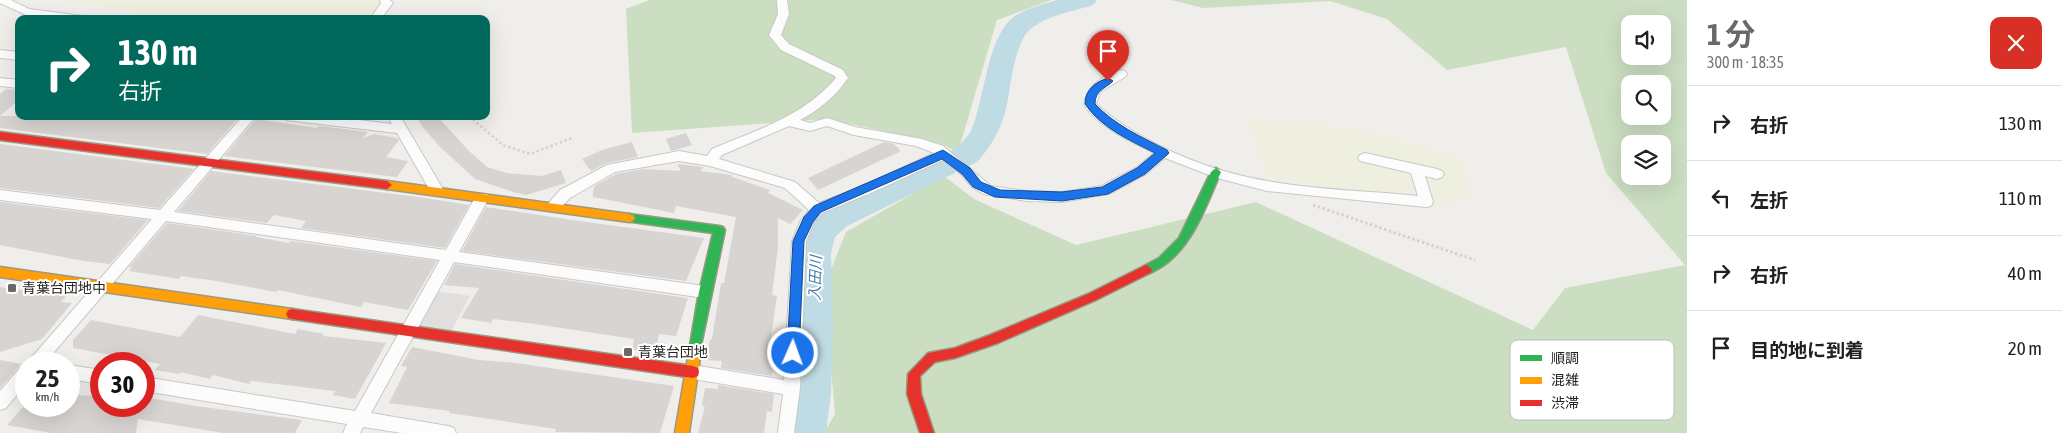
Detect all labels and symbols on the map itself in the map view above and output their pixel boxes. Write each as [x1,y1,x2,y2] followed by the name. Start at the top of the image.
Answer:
[1087,30,1129,81] pin
[806,253,824,301] water label: 入田川
[22,280,106,296] place label: 青葉台団地中
[6,282,18,294] marker: 青葉台団地中
[766,326,818,378] position arrow
[1510,340,1674,420] legend
[638,344,708,360] place label: 青葉台団地
[622,346,634,358] marker: 青葉台団地
[1551,350,1579,366] text: 順調
[90,352,155,417] speed limit sign: 30
[1551,372,1579,388] text: 混雑
[1551,395,1579,411] text: 渋滞

